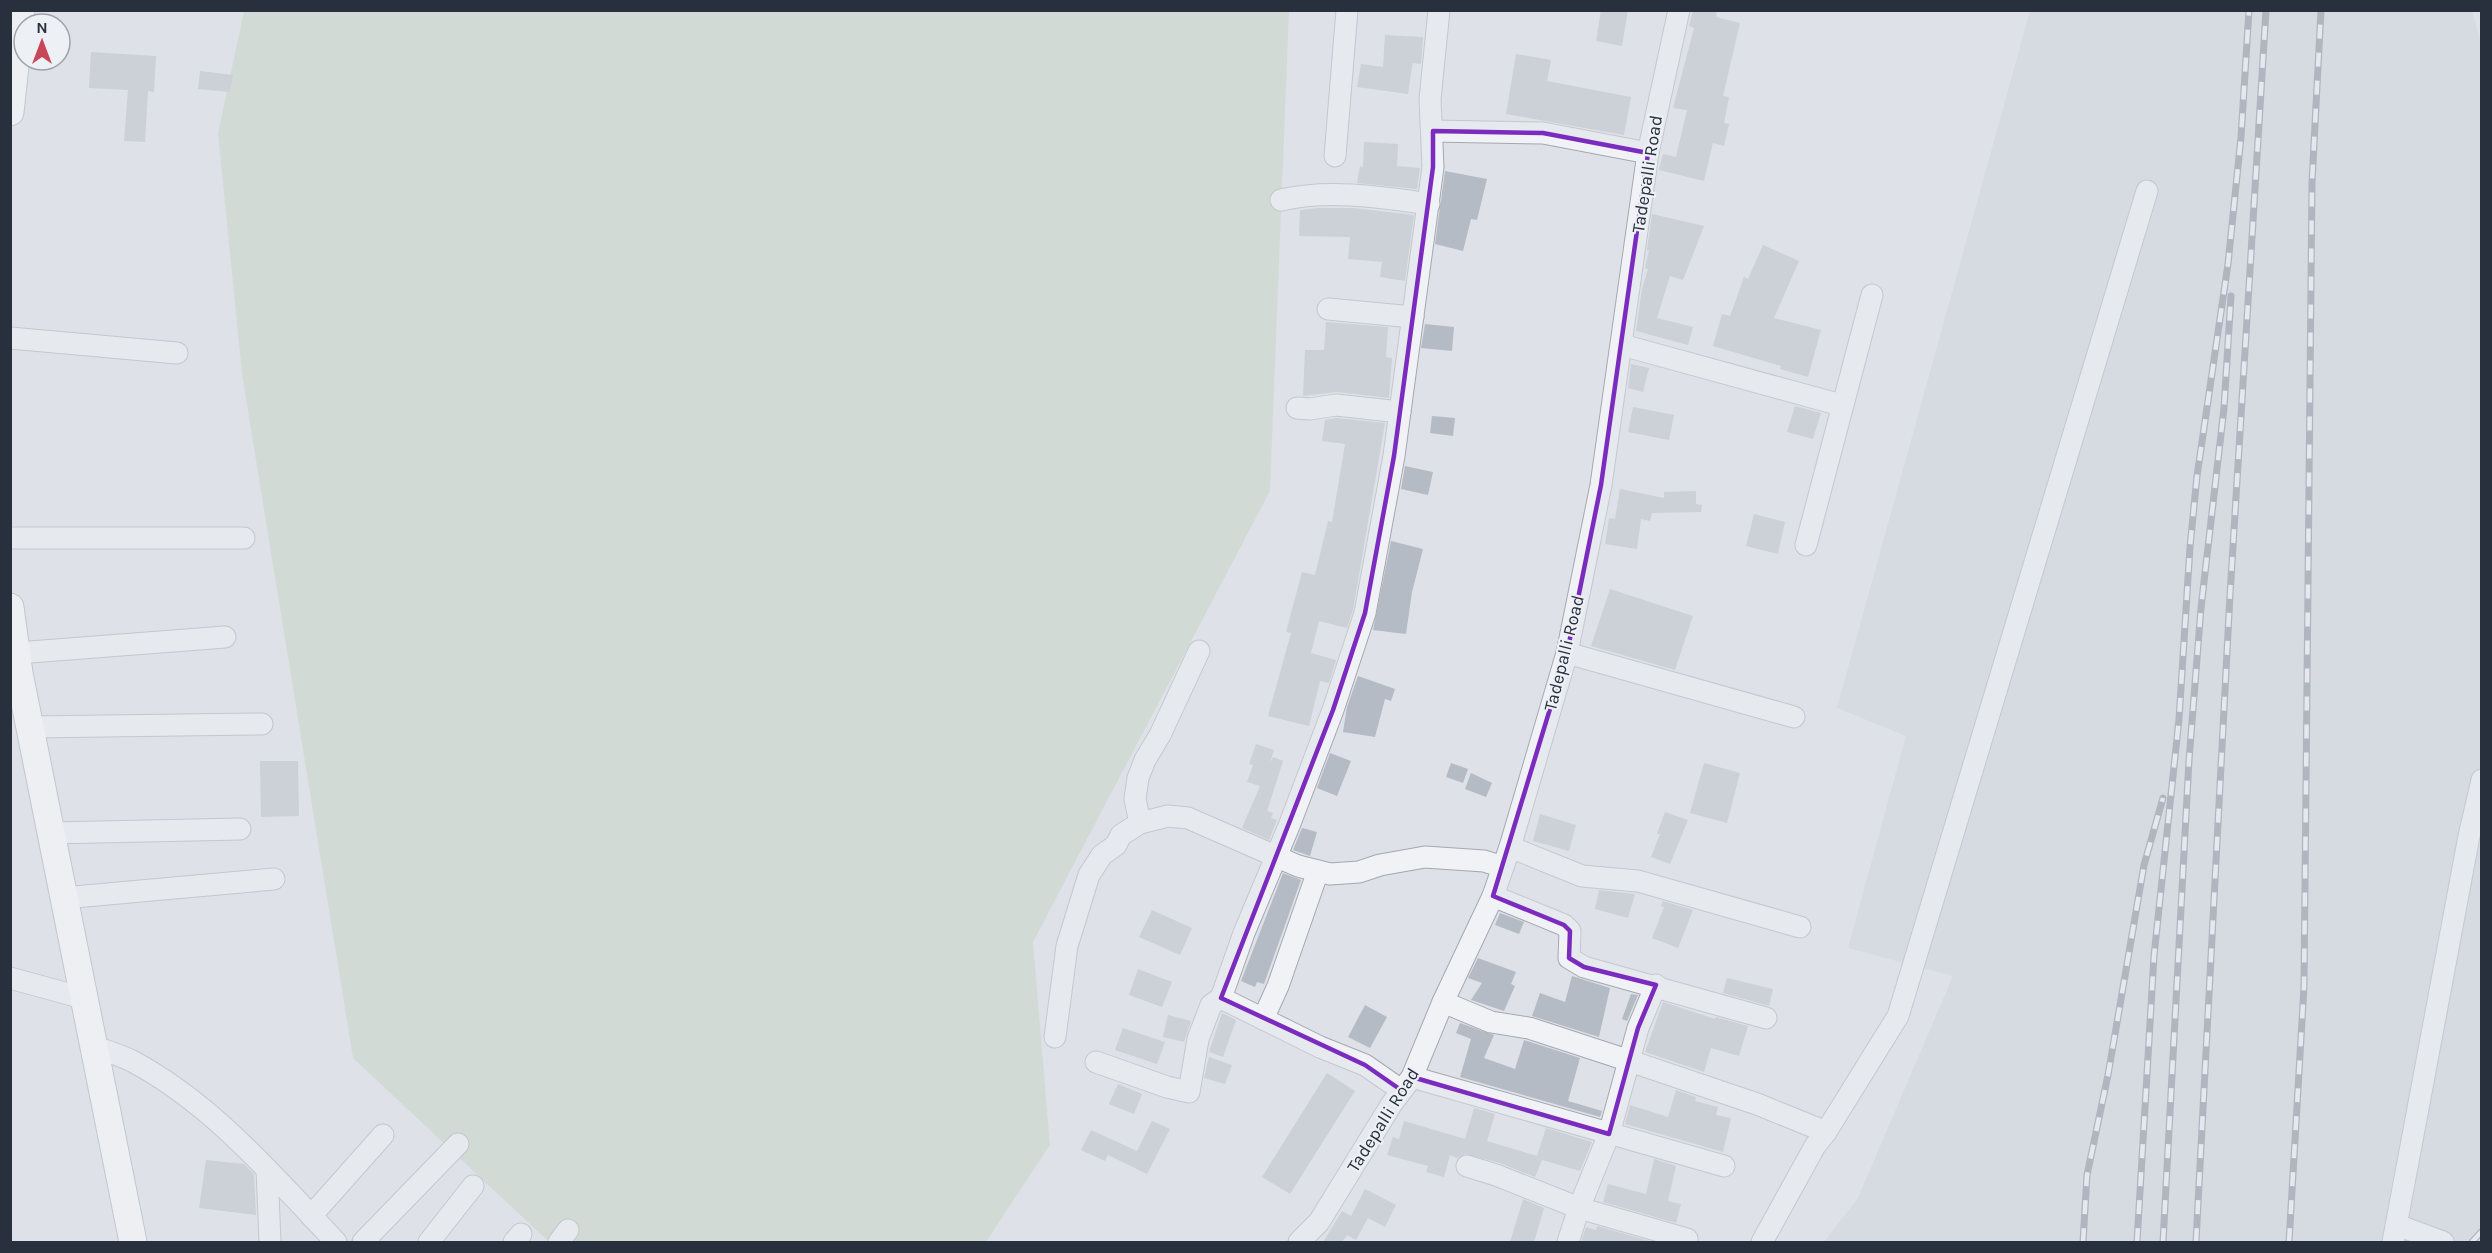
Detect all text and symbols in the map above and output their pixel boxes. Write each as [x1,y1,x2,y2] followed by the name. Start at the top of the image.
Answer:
[12,12,72,72] north arrow
[36,18,48,37] text: N
[1627,114,1667,234] street label: Tadepalli Road
[1539,593,1589,713] street label: Tadepalli Road
[1342,1064,1424,1176] street label: Tadepalli Road

